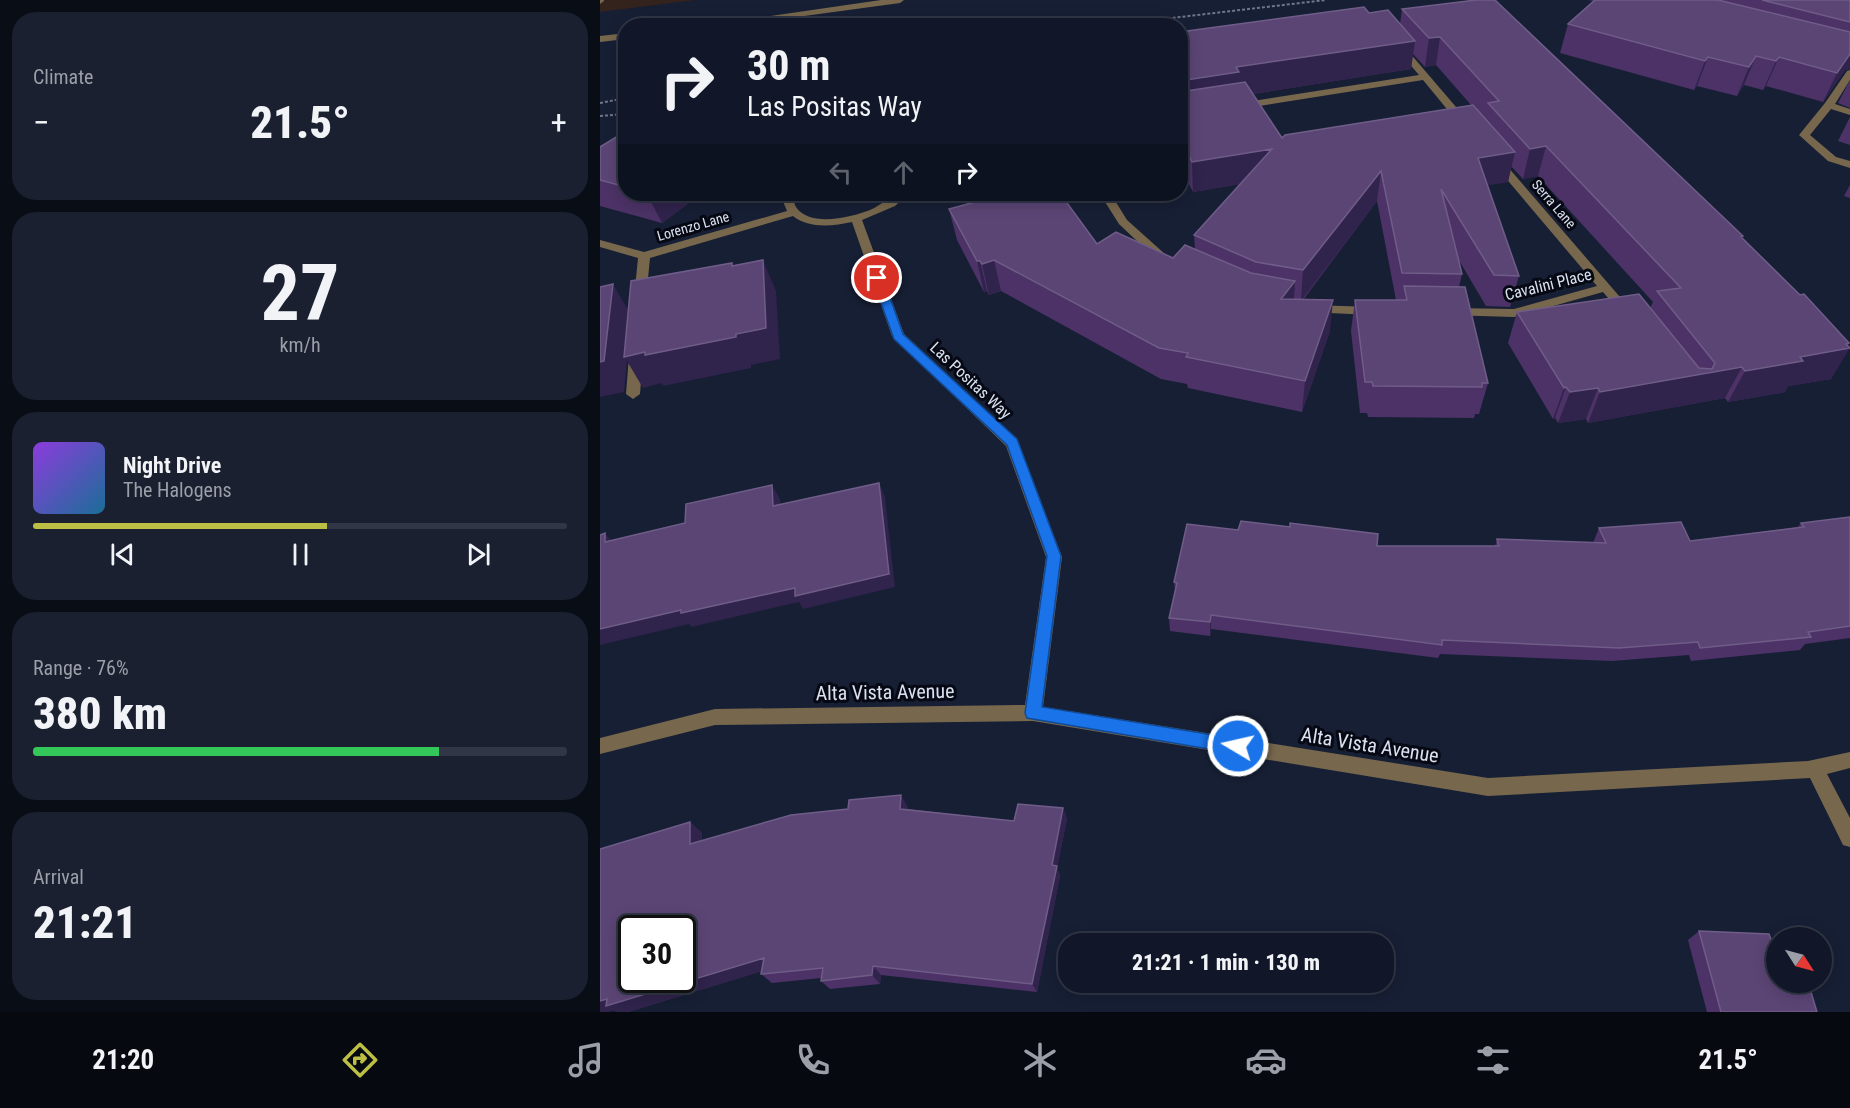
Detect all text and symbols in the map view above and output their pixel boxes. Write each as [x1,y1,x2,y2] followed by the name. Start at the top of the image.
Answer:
[747,41,830,90] text: 30 m
[648,42,726,120] icon: right
[33,65,93,89] text: Climate
[747,91,922,123] text: Las Positas Way
[250,96,350,149] text: 21.5°
[33,103,50,142] text: −
[551,103,567,142] text: +
[824,156,857,189] icon: left
[887,156,920,189] icon: ahead
[950,156,983,189] icon: right
[1529,177,1580,232] street label: Serra Lane
[655,208,731,244] street label: Lorenzo Lane
[261,248,339,339] text: 27
[851,252,902,303] pin
[860,261,893,294] icon: arrive
[1503,265,1593,304] street label: Cavalini Place
[279,333,321,357] text: km/h
[926,338,1015,423] street label: Las Positas Way
[123,453,221,478] text: Night Drive
[123,478,232,502] text: The Halogens
[106,538,139,571] icon: previous
[284,538,317,571] icon: pause
[462,538,495,571] icon: next
[33,656,129,680] text: Range · 76%
[815,679,955,705] street label: Alta Vista Avenue
[33,687,167,740] text: 380 km
[1206,714,1270,778] position arrow
[1300,722,1440,768] street label: Alta Vista Avenue
[33,865,84,889] text: Arrival
[33,896,137,949] text: 21:21
[618,915,696,993] speed limit sign: 30
[1766,927,1832,993] north arrow
[1766,927,1832,993] map controls
[1132,950,1320,975] text: 21:21 · 1 min · 130 m
[339,1039,381,1081] icon: directions
[565,1039,607,1081] icon: music
[792,1039,834,1081] icon: phone
[1019,1039,1061,1081] icon: climate
[1245,1039,1287,1081] icon: car
[1472,1039,1514,1081] icon: filters
[92,1044,154,1076] text: 21:20
[1698,1044,1758,1076] text: 21.5°

